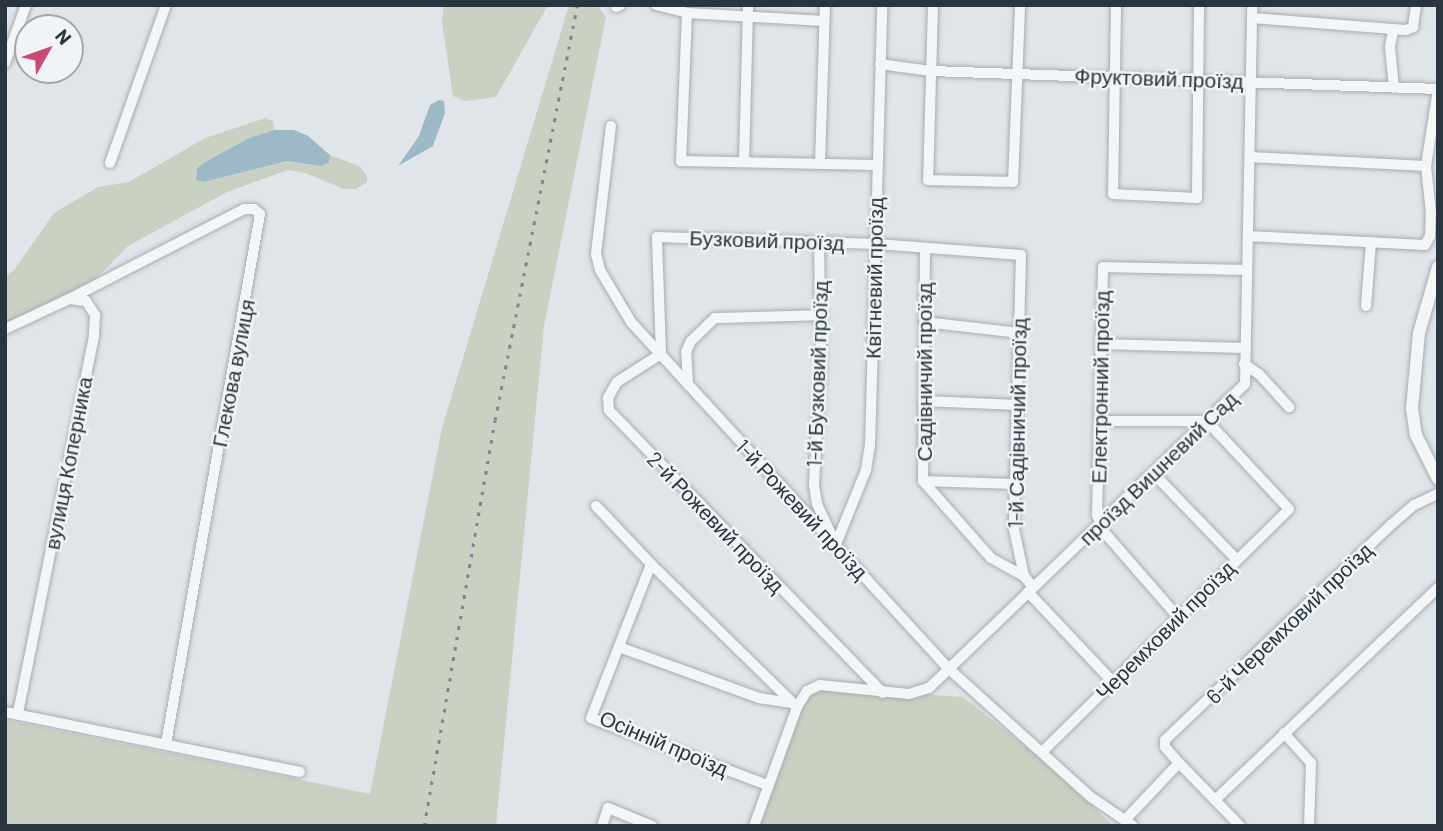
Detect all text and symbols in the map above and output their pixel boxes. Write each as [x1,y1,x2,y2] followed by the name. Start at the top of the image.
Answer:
[14,14,84,84] north arrow
[51,24,77,49] text: N
[1074,62,1244,94] street label: Фруктовий проїзд
[860,197,888,359] street label: Квітневий проїзд
[689,225,845,255] street label: Бузковий проїзд
[801,280,833,468] street label: 1-й Бузковий проїзд
[911,282,937,462] street label: Садівничий проїзд
[1086,290,1114,484] street label: Електронний проїзд
[206,297,260,449] street label: Глекова вулиця
[1003,317,1031,529] street label: 1-й Садівничий проїзд
[39,374,97,552] street label: вулиця Коперника
[1074,386,1242,550] street label: проїзд Вишневий Сад
[731,434,873,584] street label: 1-й Рожевий проїзд
[642,446,790,598] street label: 2-й Рожевий проїзд
[1201,537,1377,709] street label: 6-й Черемховий проїзд
[1090,555,1240,705] street label: Черемховий проїзд
[596,705,732,781] street label: Осінній проїзд

